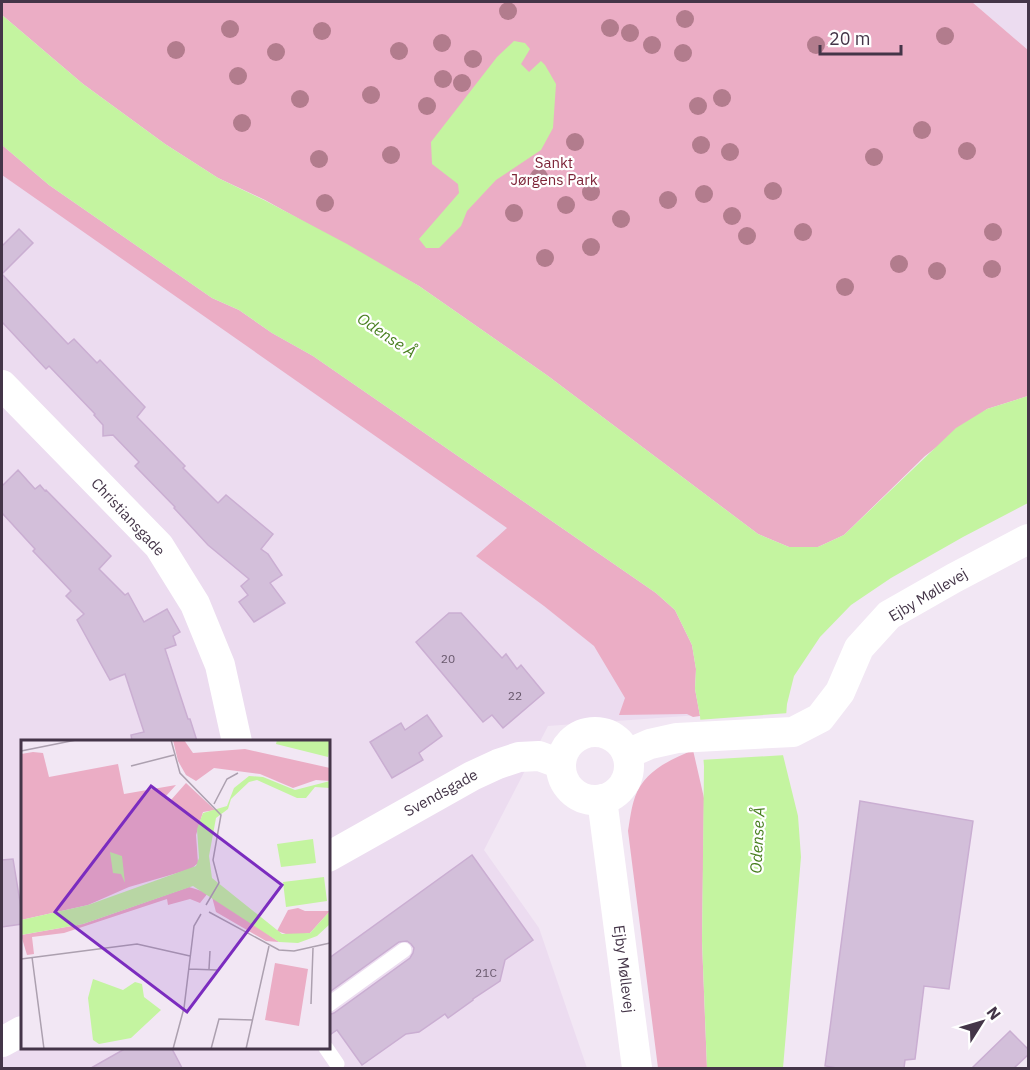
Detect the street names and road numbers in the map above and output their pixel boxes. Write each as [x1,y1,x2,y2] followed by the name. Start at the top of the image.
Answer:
[87,474,169,560] street label: Christiansgade
[885,564,970,625] street label: Ejby Møllevej
[401,765,481,821] street label: Svendsgade
[610,924,639,1014] street label: Ejby Møllevej

